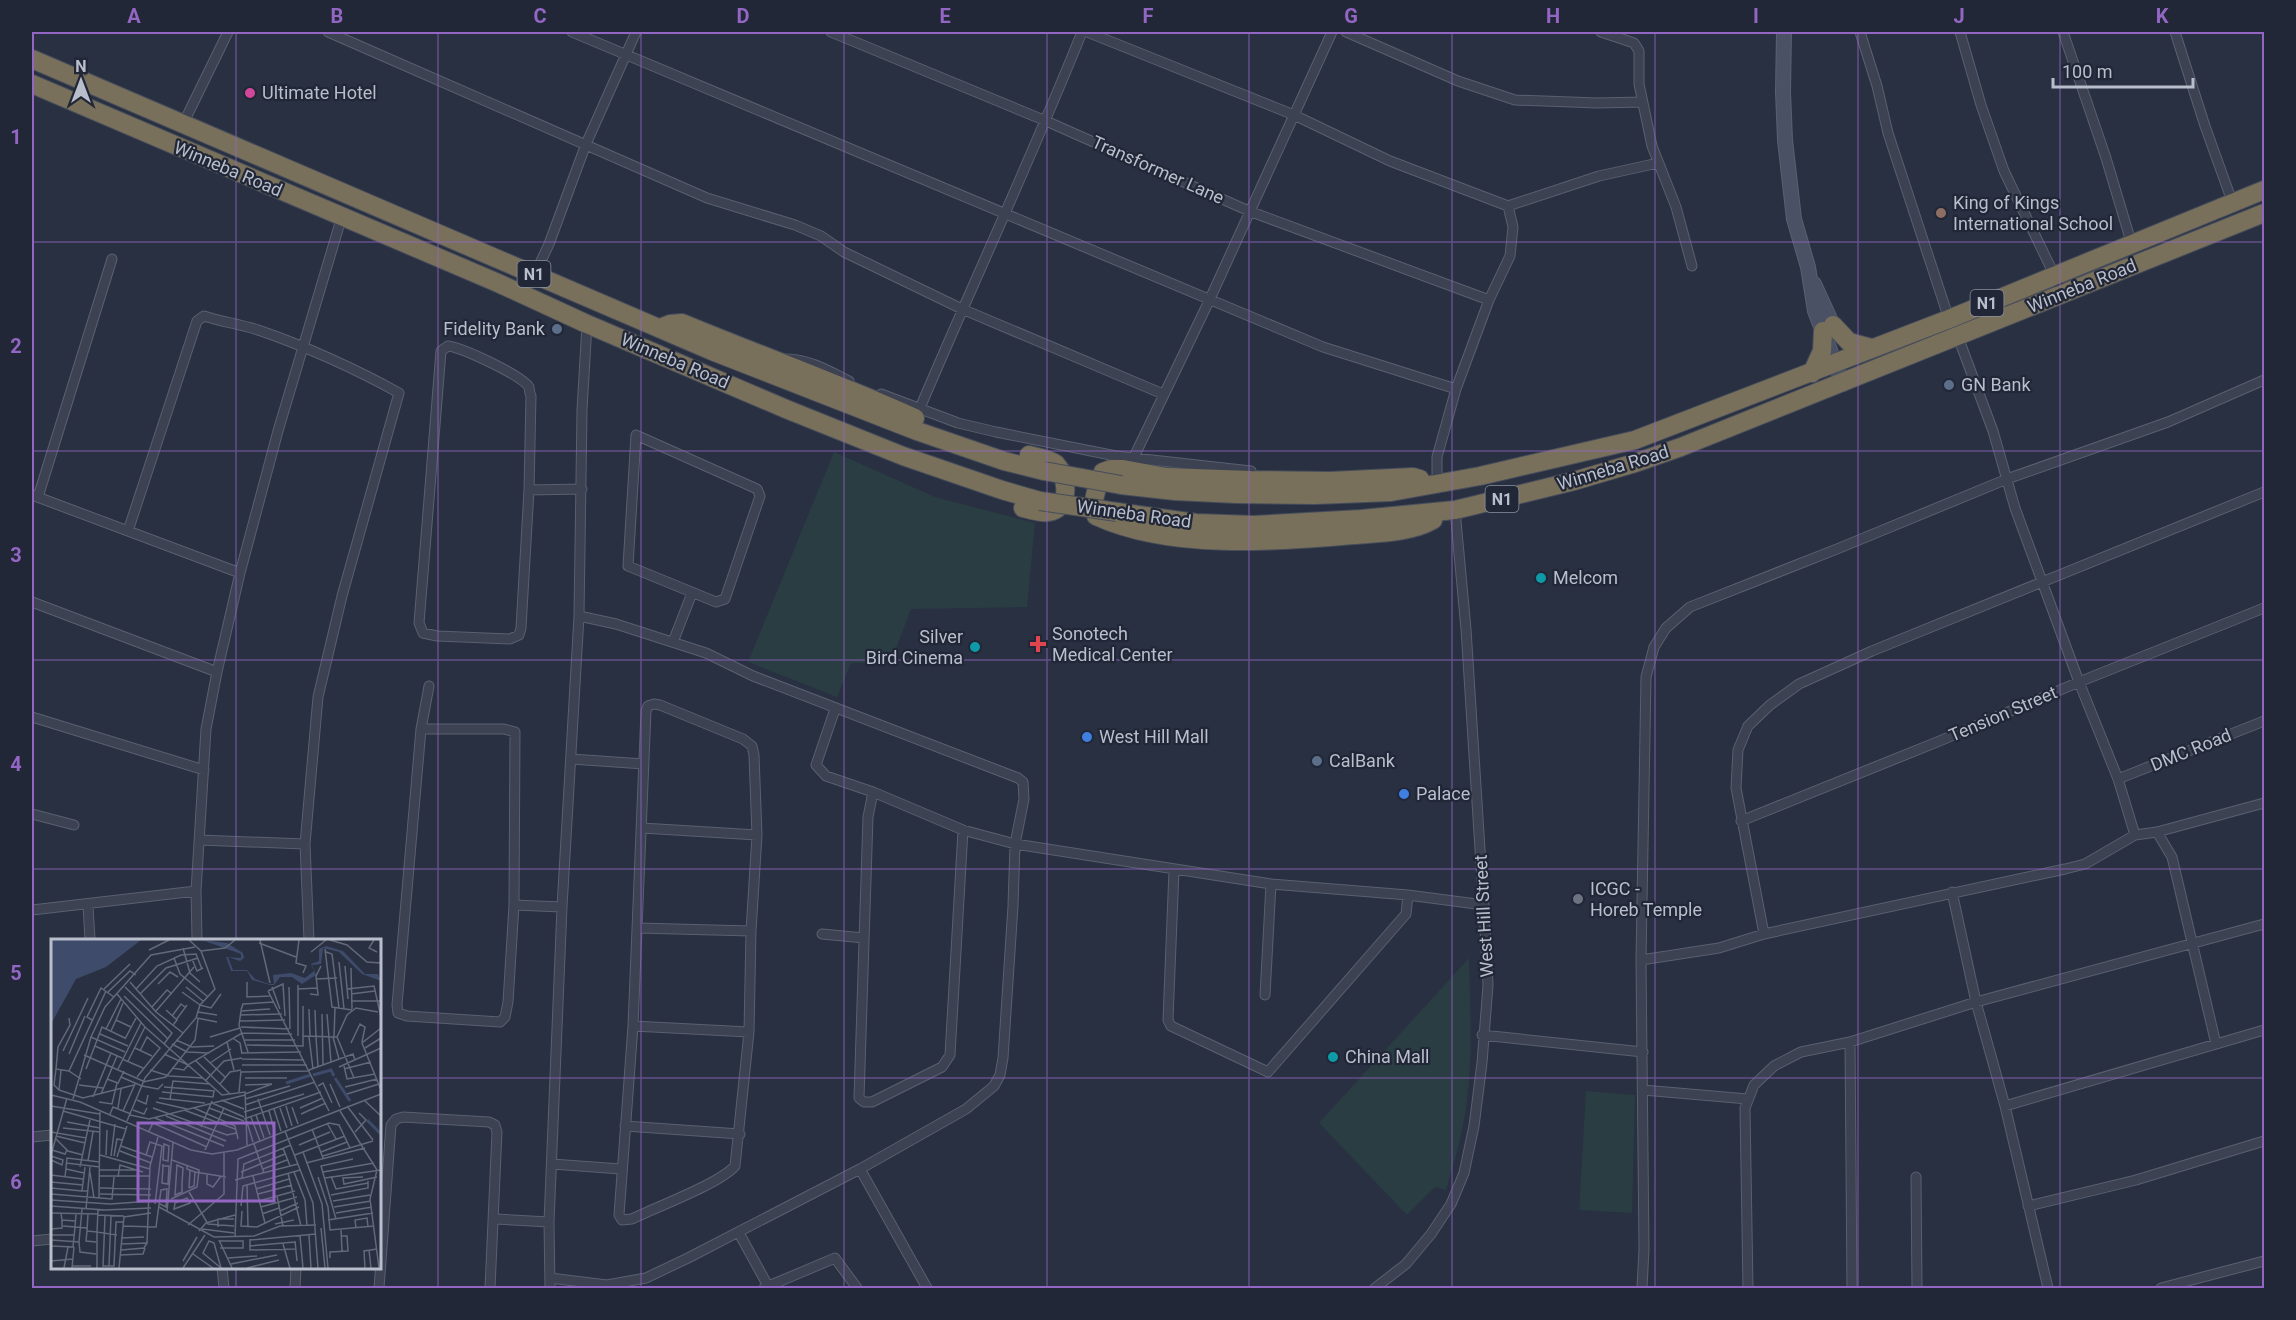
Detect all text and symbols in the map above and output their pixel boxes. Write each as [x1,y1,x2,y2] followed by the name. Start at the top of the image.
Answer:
[127,4,141,28] text: A
[331,4,343,28] text: B
[533,4,547,28] text: C
[737,4,750,28] text: D
[939,4,951,28] text: E
[1143,4,1154,28] text: F
[1344,4,1358,28] text: G
[1546,4,1560,28] text: H
[1753,4,1759,28] text: I
[1953,4,1965,28] text: J
[2156,4,2169,28] text: K
[51,51,111,111] north arrow
[2053,51,2192,89] scale bar
[75,57,87,76] text: N
[2062,61,2113,82] text: 100 m
[262,82,377,103] place label: Ultimate Hotel
[243,86,257,100] marker: Ultimate Hotel
[10,125,22,149] text: 1
[1089,131,1227,208] street label: Transformer Lane
[171,136,285,201] street label: Winneba Road
[1953,192,2113,234] place label: King of Kings International School
[1934,206,1948,220] marker: King of Kings International School
[2024,254,2139,317] street label: Winneba Road
[518,261,550,287] road number: N1
[1970,290,2004,316] road number: N1
[443,318,546,339] place label: Fidelity Bank
[550,322,564,336] marker: Fidelity Bank
[618,328,732,393] street label: Winneba Road
[10,334,22,358] text: 2
[1961,374,2032,395] place label: GN Bank
[1942,378,1956,392] marker: GN Bank
[1555,441,1671,494] street label: Winneba Road
[1486,486,1518,512] road number: N1
[1075,495,1193,532] street label: Winneba Road
[10,543,22,567] text: 3
[1553,567,1618,588] place label: Melcom
[1534,571,1548,585] marker: Melcom
[1052,623,1173,665] place label: Sonotech Medical Center
[866,626,963,668] place label: Silver Bird Cinema
[1029,635,1047,653] marker: Sonotech Medical Center
[968,640,982,654] marker: Silver Bird Cinema
[1946,681,2060,746] street label: Tension Street
[2147,724,2234,775] street label: DMC Road
[1099,726,1209,747] place label: West Hill Mall
[1080,730,1094,744] marker: West Hill Mall
[1329,750,1396,771] place label: CalBank
[10,752,22,776] text: 4
[1310,754,1324,768] marker: CalBank
[1416,783,1470,804] place label: Palace
[1397,787,1411,801] marker: Palace
[1470,854,1497,978] street label: West Hill Street
[1590,878,1702,920] place label: ICGC - Horeb Temple
[1571,892,1585,906] marker: ICGC - Horeb Temple
[51,939,381,1269] inset map
[10,961,22,985] text: 5
[1345,1046,1429,1067] place label: China Mall
[1326,1050,1340,1064] marker: China Mall
[10,1170,22,1194] text: 6

